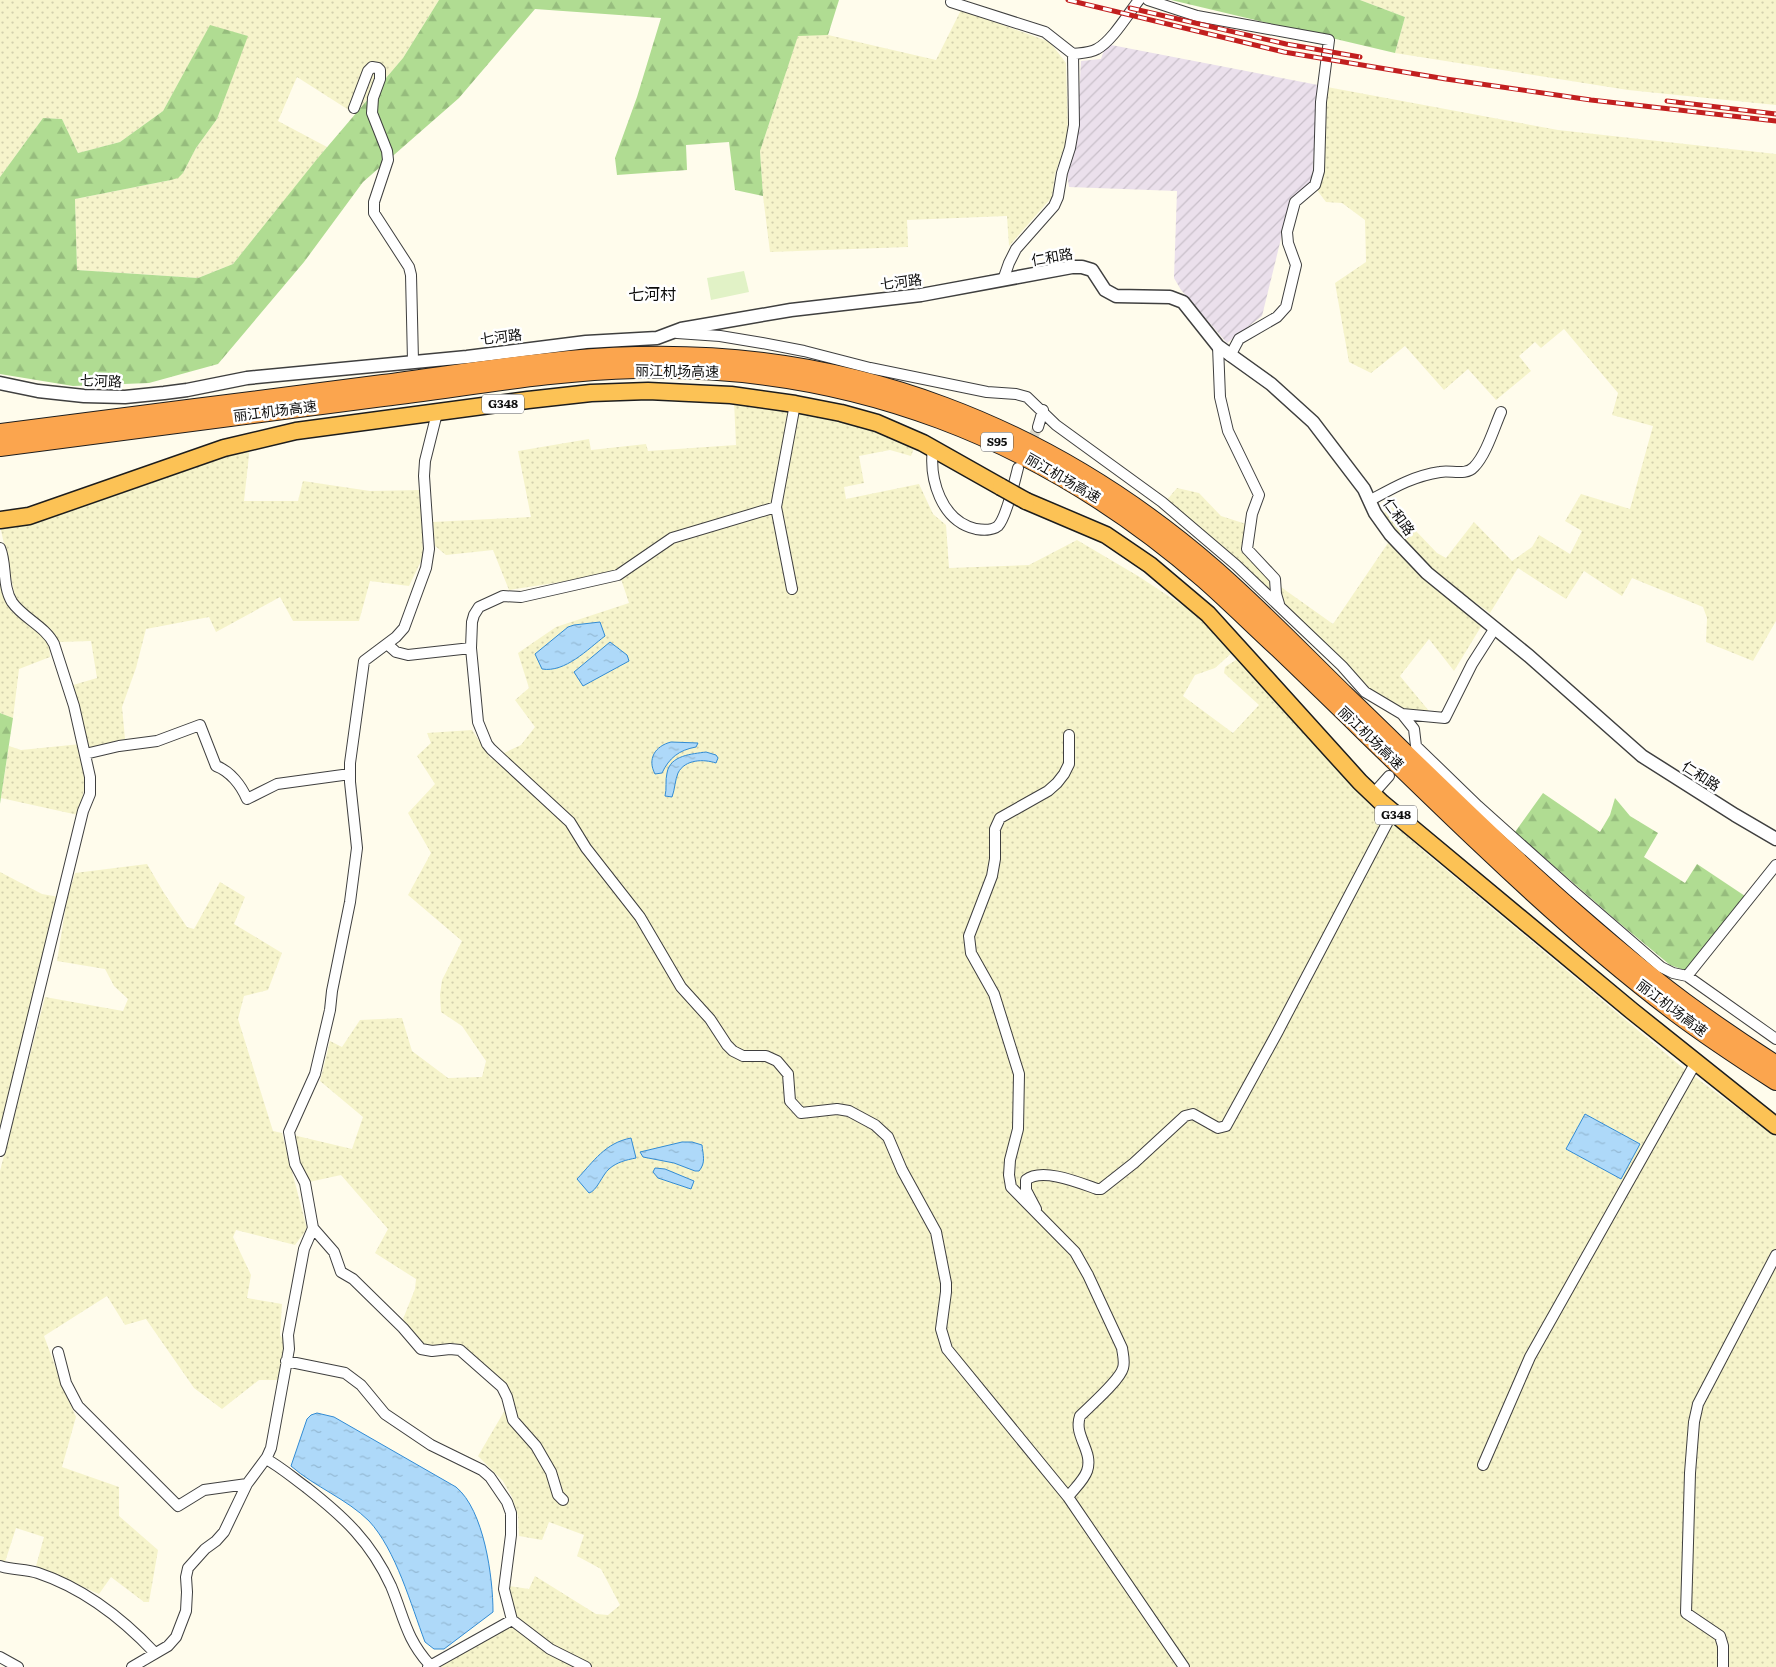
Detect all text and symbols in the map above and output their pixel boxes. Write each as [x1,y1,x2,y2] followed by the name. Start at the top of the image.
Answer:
[1029,243,1074,270] street label: 仁和路
[879,269,923,293] street label: 七河路
[628,281,676,305] district label: 七河村
[479,324,523,348] street label: 七河路
[635,359,719,381] street label: 丽江机场高速
[80,369,122,391] street label: 七河路
[482,394,524,414] road number: G348
[232,395,318,425] street label: 丽江机场高速
[981,432,1013,452] road number: S95
[1022,447,1105,507] street label: 丽江机场高速
[1379,494,1420,539] street label: 仁和路
[1335,701,1409,774] street label: 丽江机场高速
[1678,755,1725,795] street label: 仁和路
[1375,806,1417,824] road number: G348
[1633,974,1712,1040] street label: 丽江机场高速

